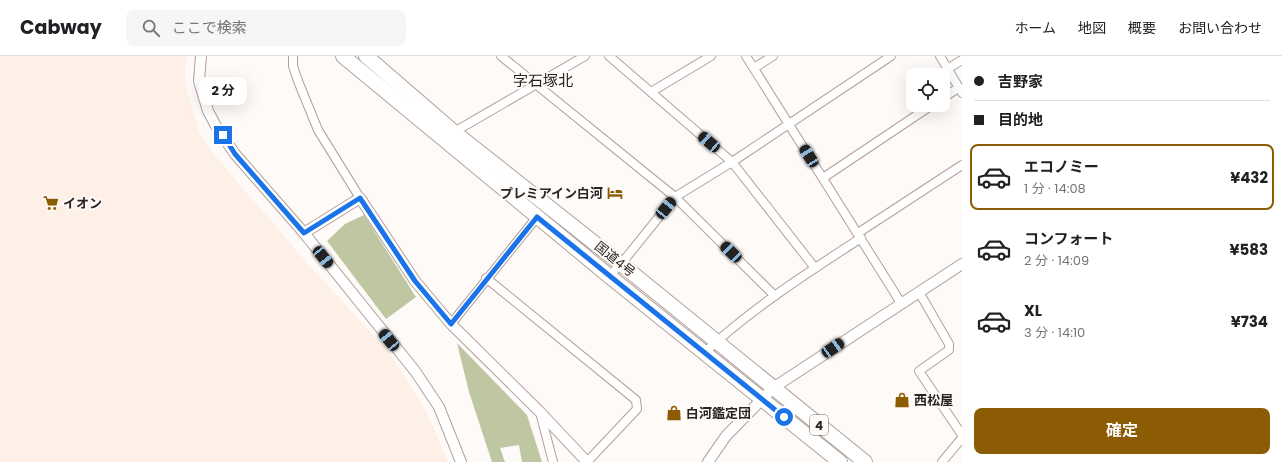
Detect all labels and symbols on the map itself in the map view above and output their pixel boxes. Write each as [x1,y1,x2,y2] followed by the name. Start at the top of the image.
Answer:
[513,70,573,91] district label: 字石塚北
[199,77,247,105] callout: 2 分
[214,126,232,144] route end
[696,130,722,154] car
[798,143,820,169] car
[500,184,603,203] place label: プレミアイン白河
[606,184,624,202] hotel icon: プレミアイン白河
[42,194,60,212] supermarket icon: イオン
[63,194,102,213] place label: イオン
[654,195,678,221] car
[591,237,639,281] street label: 国道4号
[718,239,744,265] car
[311,244,335,270] car
[377,327,401,353] car
[820,336,846,360] car
[893,391,911,409] shop icon: 西松屋
[914,391,953,410] place label: 西松屋
[665,404,683,422] shop icon: 白河鑑定団
[686,404,751,423] place label: 白河鑑定団
[775,408,793,426] route start
[810,415,828,435] road number: 4

